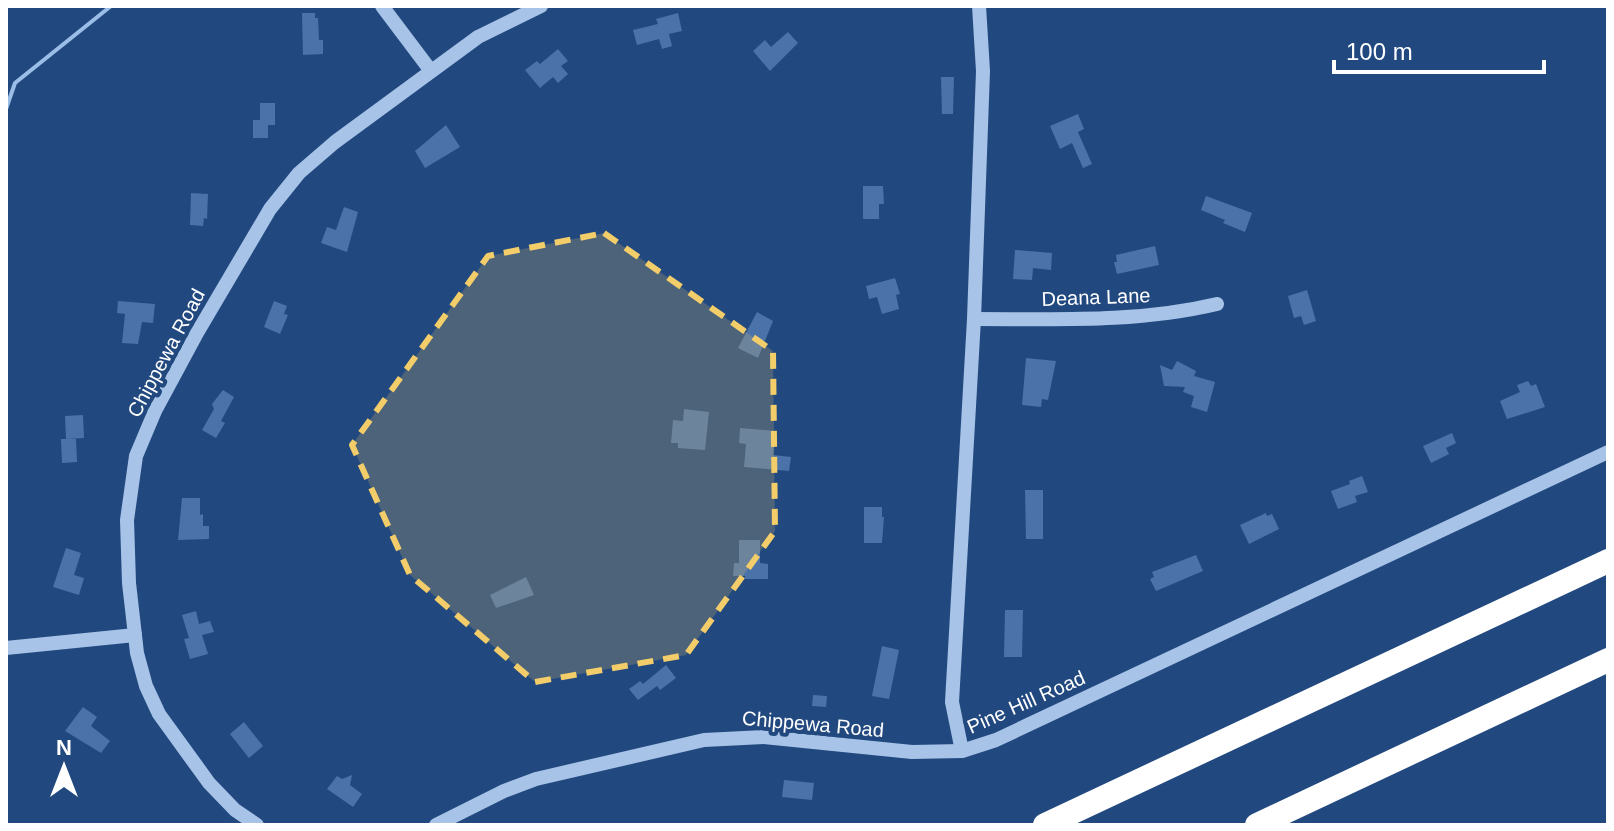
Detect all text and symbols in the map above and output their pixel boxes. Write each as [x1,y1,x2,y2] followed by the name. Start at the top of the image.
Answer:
[1334,24,1544,74] scale bar
[1346,38,1413,65] text: 100 m
[1041,284,1151,310] street label: Deana Lane
[123,285,209,421] street label: Chippewa Road
[964,666,1088,738] street label: Pine Hill Road
[741,707,885,741] street label: Chippewa Road
[24,727,104,807] north arrow
[56,735,72,760] text: N

